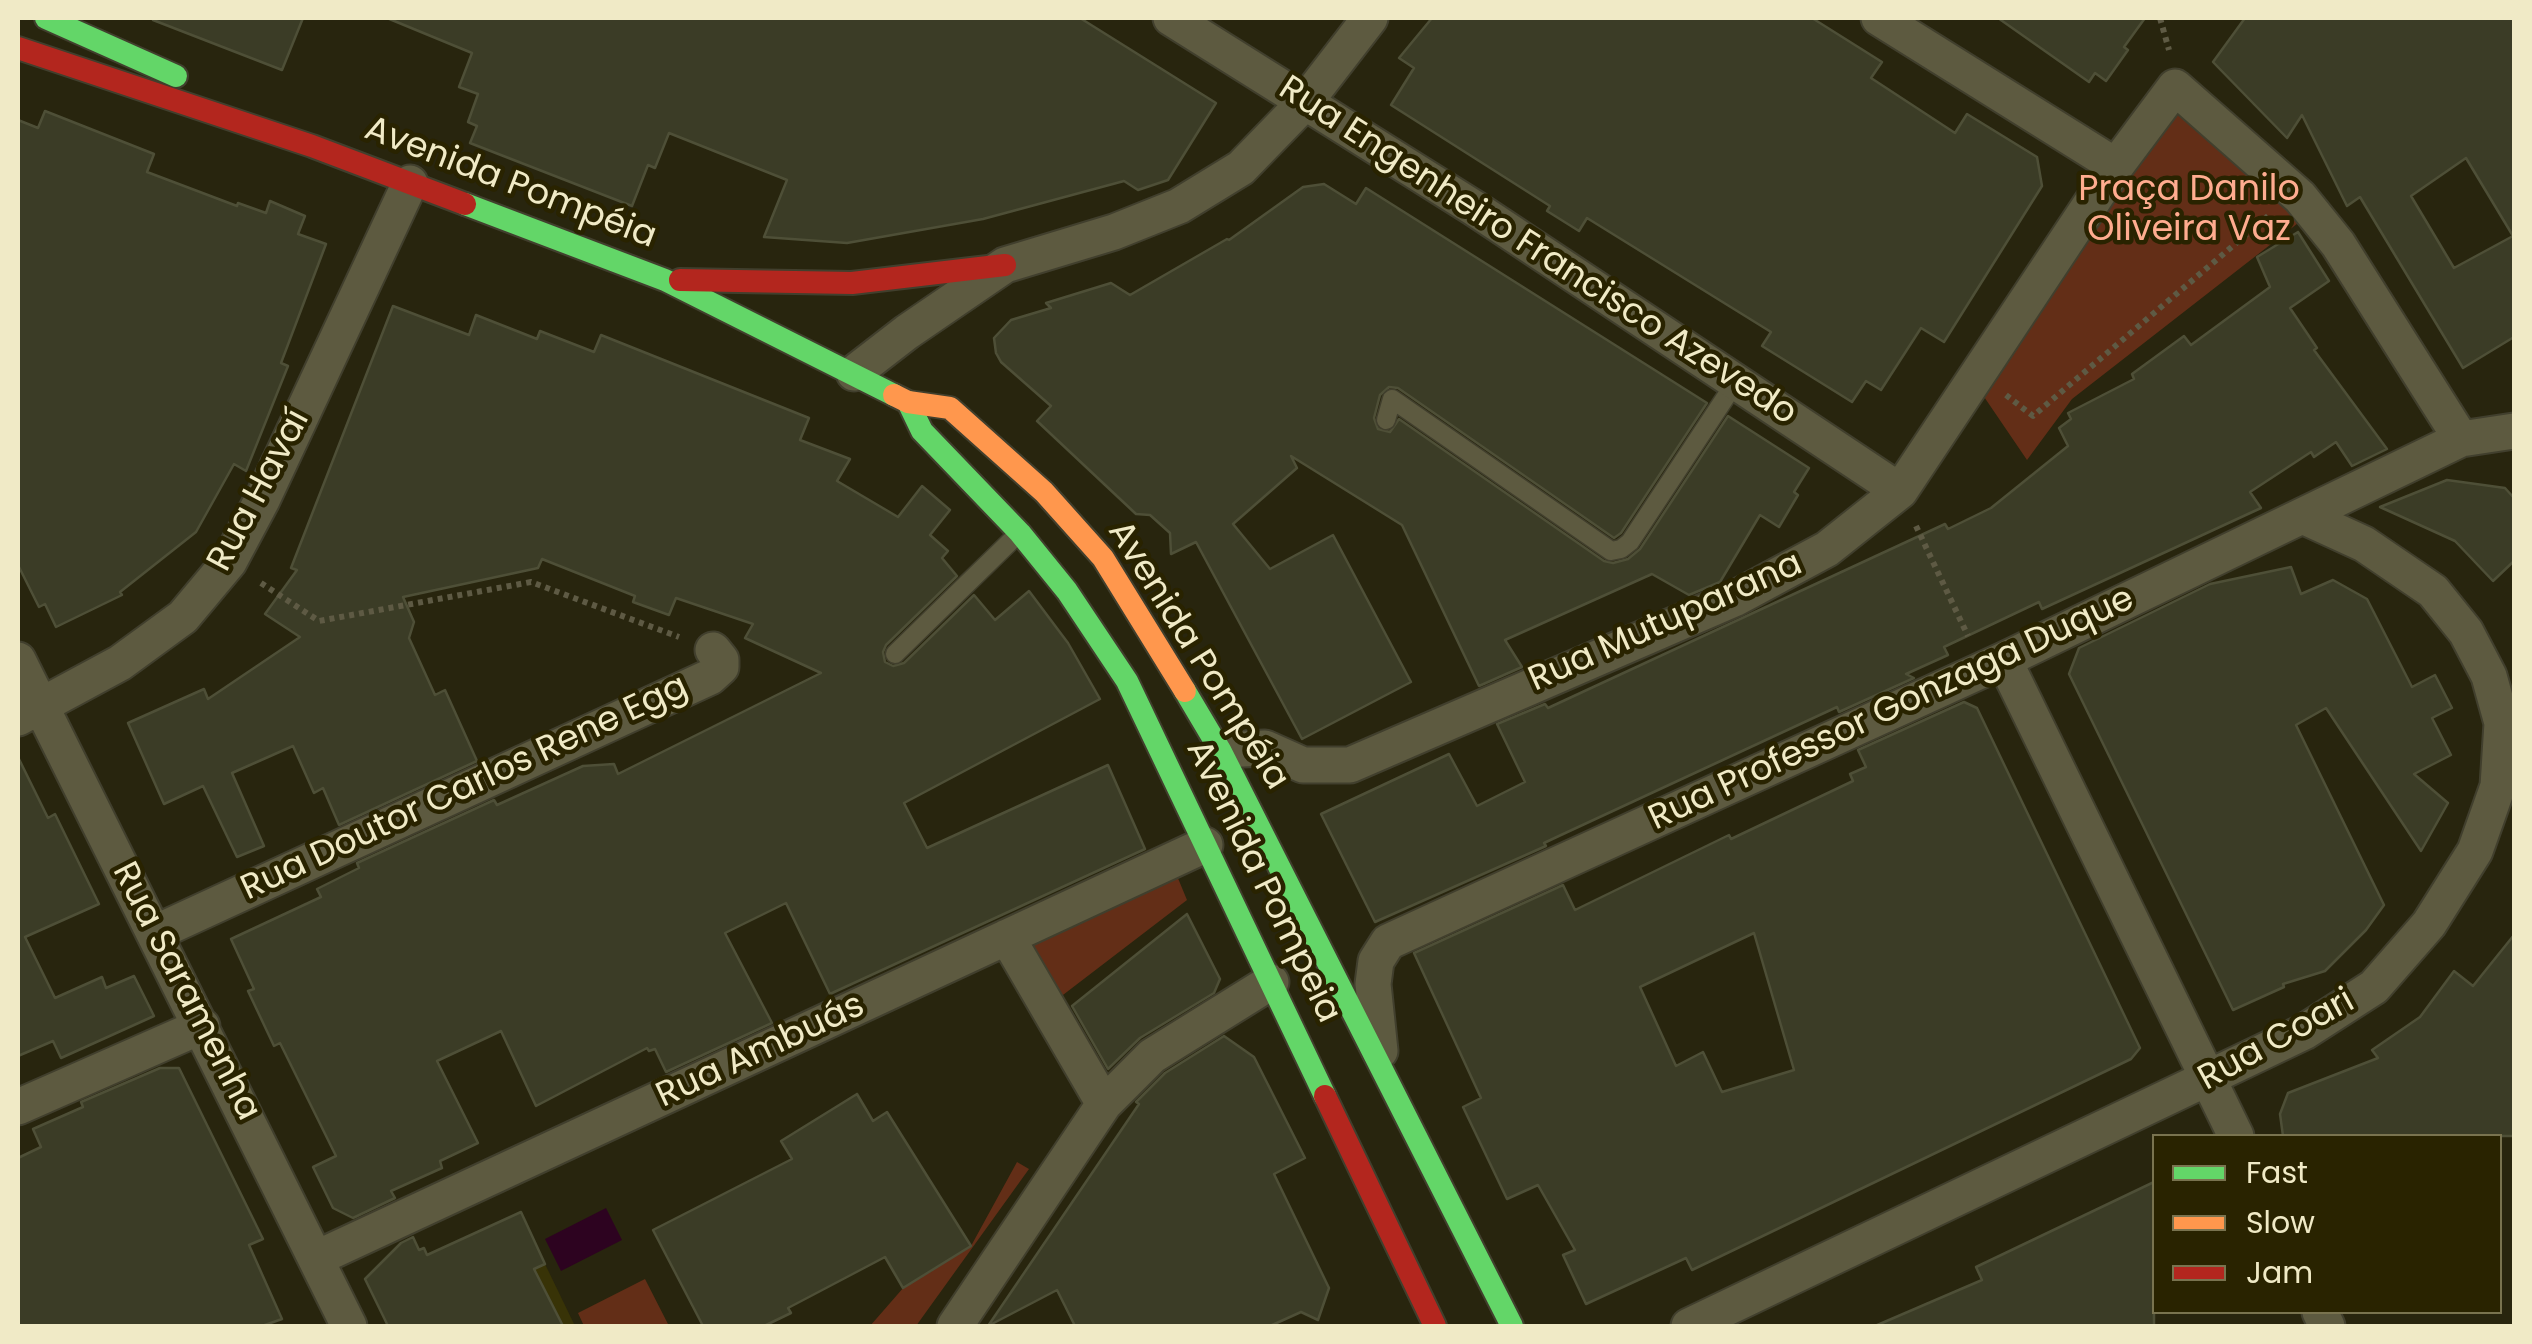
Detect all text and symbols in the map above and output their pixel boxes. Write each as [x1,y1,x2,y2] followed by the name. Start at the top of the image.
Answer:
[1270,69,1804,435] street label: Rua Engenheiro Francisco Azevedo
[358,109,662,259] street label: Avenida Pompéia
[2078,170,2300,252] park label: Praça Danilo Oliveira Vaz
[200,403,320,579] street label: Rua Havaí
[1097,514,1297,798] street label: Avenida Pompéia
[1523,544,1809,702] street label: Rua Mutuparana
[1643,579,2141,841] street label: Rua Professor Gonzaga Duque
[235,667,695,911] street label: Rua Doutor Carlos Rene Egg
[1175,734,1349,1030] street label: Avenida Pompeia
[102,856,268,1128] street label: Rua Saramenha
[2192,981,2362,1101] street label: Rua Coari
[650,986,872,1118] street label: Rua Ambuás
[2152,1134,2502,1314] legend
[2246,1151,2308,1194] text: Fast
[2246,1201,2315,1244] text: Slow
[2246,1251,2313,1294] text: Jam

